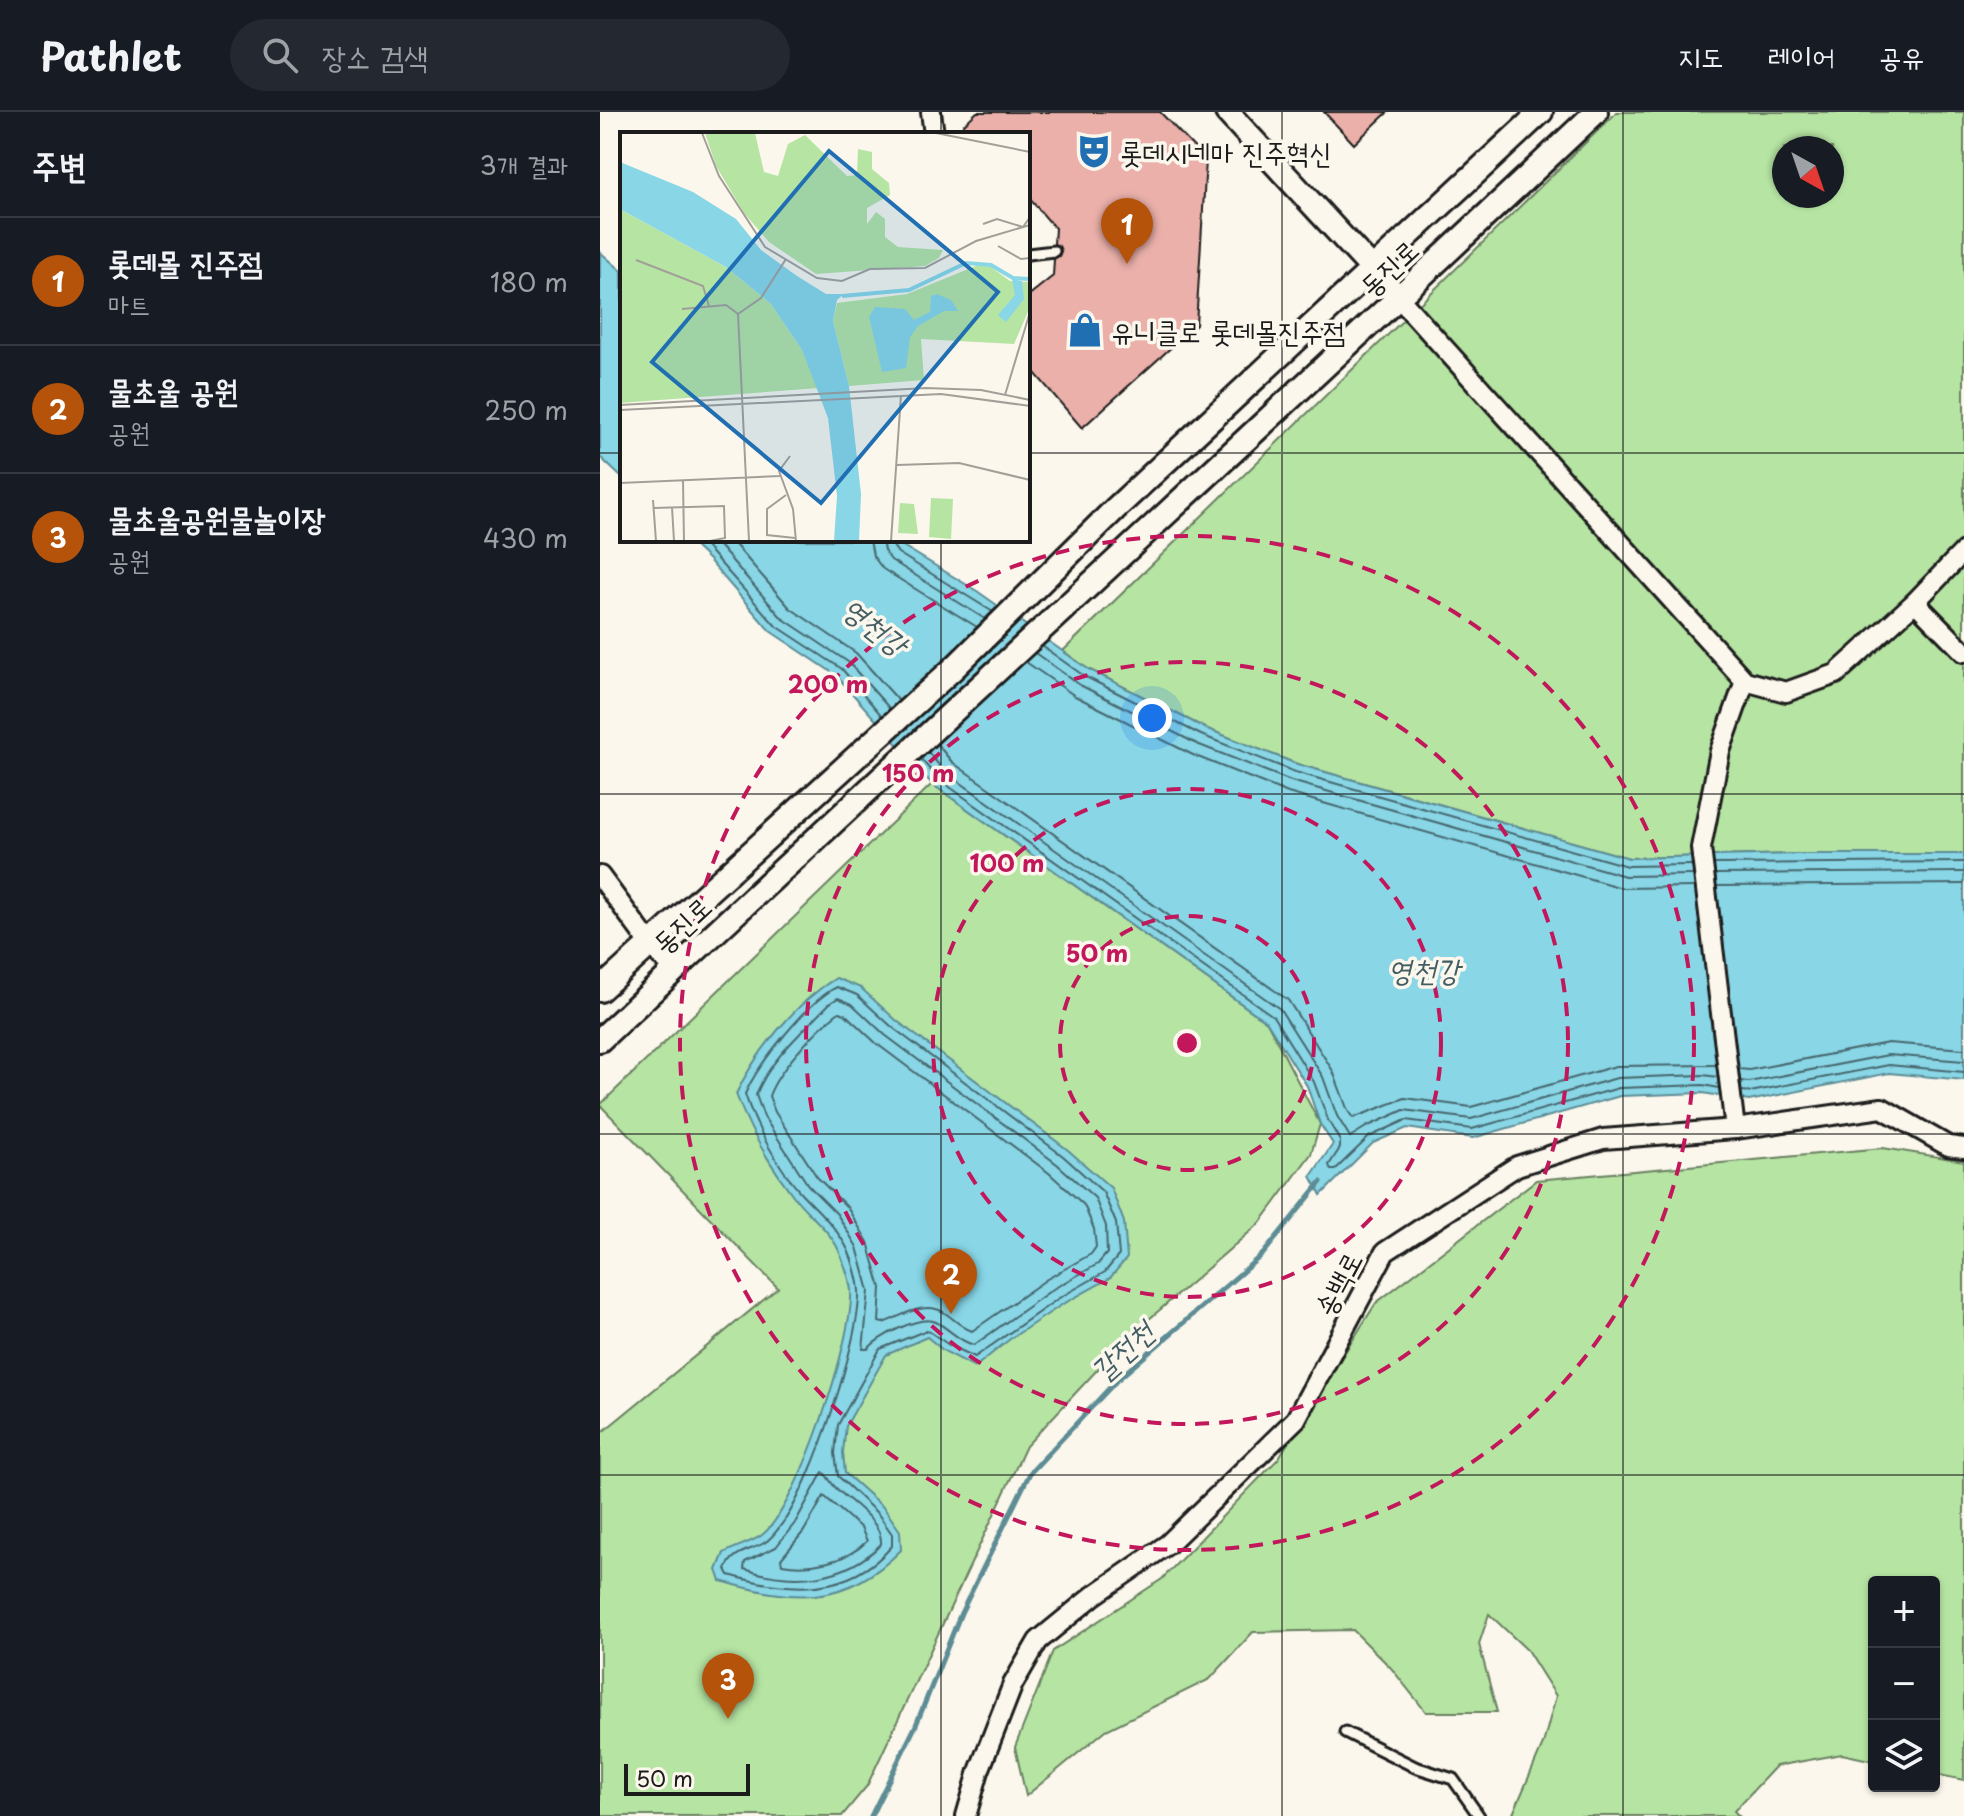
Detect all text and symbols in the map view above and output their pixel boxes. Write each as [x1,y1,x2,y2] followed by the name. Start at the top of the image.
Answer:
[230,19,790,91] search box
[40,27,182,84] text: Pathlet
[258,33,302,77] icon: search
[322,33,428,78] text: 장소 검색
[1678,34,1723,77] text: 지도
[1767,34,1835,77] text: 레이어
[1879,34,1924,77] text: 공유
[1120,130,1332,173] place label: 롯데시네마 진주혁신
[620,132,1030,542] inset map
[1075,132,1113,170] theatre icon: 롯데시네마 진주혁신
[1772,136,1844,208] north arrow
[32,138,87,190] text: 주변
[480,145,568,184] text: 3개 결과
[1101,198,1153,264] pin: 1
[1349,228,1427,306] street label: 동진로
[108,239,262,284] text: 롯데몰 진주점
[52,262,64,301] text: 1
[490,262,568,301] text: 180 m
[108,284,150,323] text: 마트
[1111,309,1345,352] place label: 유니클로 롯데몰진주점
[1066,311,1104,349] shop icon: 유니클로 롯데몰진주점
[108,367,238,412] text: 물초울 공원
[49,390,67,429] text: 2
[484,390,568,429] text: 250 m
[108,412,150,451] text: 공원
[108,495,325,540] text: 물초울공원물놀이장
[49,518,67,557] text: 3
[483,518,568,557] text: 430 m
[108,540,150,579] text: 공원
[834,585,921,667] water label: 영천강
[788,665,868,701] text: 200 m
[1132,698,1172,738] your location
[882,754,954,790] text: 150 m
[970,844,1044,880] text: 100 m
[642,885,720,963] street label: 동진로
[1066,934,1128,970] text: 50 m
[1388,946,1464,991] water label: 영천강
[1173,1029,1201,1057] centre of rings
[1302,1243,1372,1323] street label: 송백로
[925,1248,977,1314] pin: 2
[1079,1307,1165,1391] water label: 갈전천
[1868,1576,1940,1792] map controls
[1868,1576,1940,1648] button: +
[1868,1648,1940,1720] button: −
[702,1653,754,1719] pin: 3
[1868,1720,1940,1792] button: layers
[624,1760,750,1796] scale bar
[636,1761,693,1794] text: 50 m

